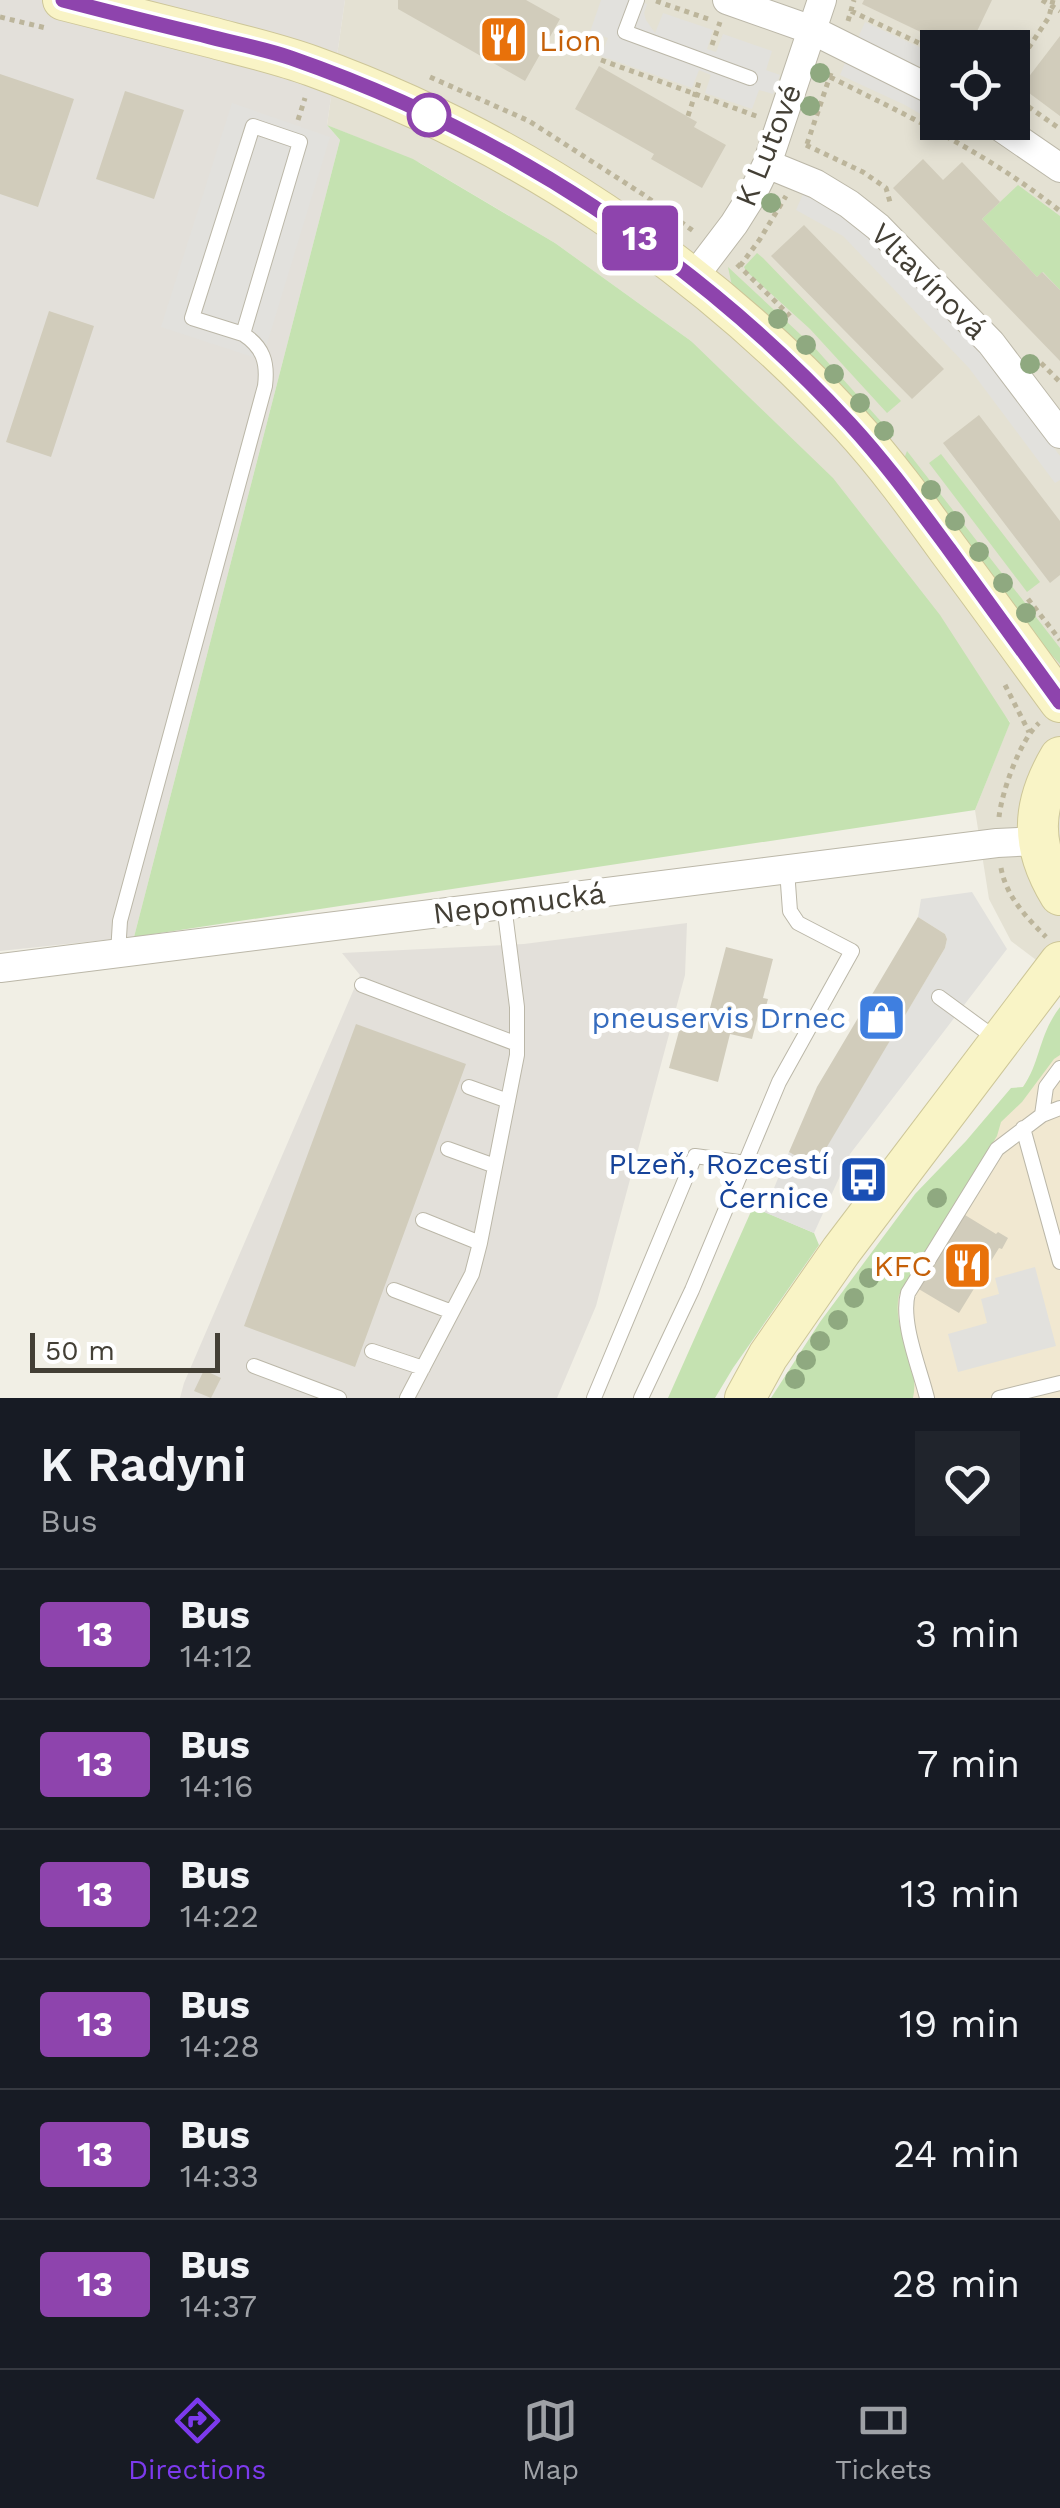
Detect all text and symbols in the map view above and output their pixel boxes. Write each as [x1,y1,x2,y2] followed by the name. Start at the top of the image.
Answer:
[478,14,530,66] restaurant icon: Lion
[539,23,602,58] place label: Lion
[920,30,1030,140] map controls
[920,30,1030,140] button: locate
[728,79,808,211] street label: K Lutové
[408,94,450,136] unlabelled marker
[595,206,685,270] line badge: 13
[864,216,994,346] street label: Vltavínová
[622,217,658,259] text: 13
[431,875,607,931] street label: Nepomucká
[855,991,907,1043] shop icon: pneuservis Drnec
[591,1000,846,1035] place label: pneuservis Drnec
[608,1146,829,1215] place label: Plzeň, Rozcestí Černice
[838,1154,890,1206] bus stop icon: Plzeň, Rozcestí Černice
[941,1239,993,1291] restaurant icon: KFC
[874,1248,932,1283] place label: KFC
[30,1328,220,1372] scale bar
[45,1334,115,1367] text: 50 m
[915,1431,1020,1536] button: heart
[40,1436,247,1493] text: K Radyni
[40,1502,98,1540] text: Bus
[180,1593,250,1637] text: Bus
[915,1612,1020,1656] text: 3 min
[77,1613,113,1655] text: 13
[180,1637,253,1675] text: 14:12
[180,1723,250,1767] text: Bus
[917,1742,1020,1786] text: 7 min
[77,1743,113,1785] text: 13
[180,1767,253,1805] text: 14:16
[180,1853,250,1897] text: Bus
[900,1872,1020,1916] text: 13 min
[77,1873,113,1915] text: 13
[180,1897,259,1935] text: 14:22
[180,1983,250,2027] text: Bus
[899,2002,1020,2046] text: 19 min
[77,2003,113,2045] text: 13
[180,2027,260,2065] text: 14:28
[180,2113,250,2157] text: Bus
[893,2132,1020,2176] text: 24 min
[77,2133,113,2175] text: 13
[180,2157,259,2195] text: 14:33
[180,2243,250,2287] text: Bus
[892,2262,1020,2306] text: 28 min
[77,2263,113,2305] text: 13
[180,2287,257,2325] text: 14:37
[128,2393,266,2486] tab: Directions
[522,2393,579,2486] tab: Map
[835,2393,932,2486] tab: Tickets

